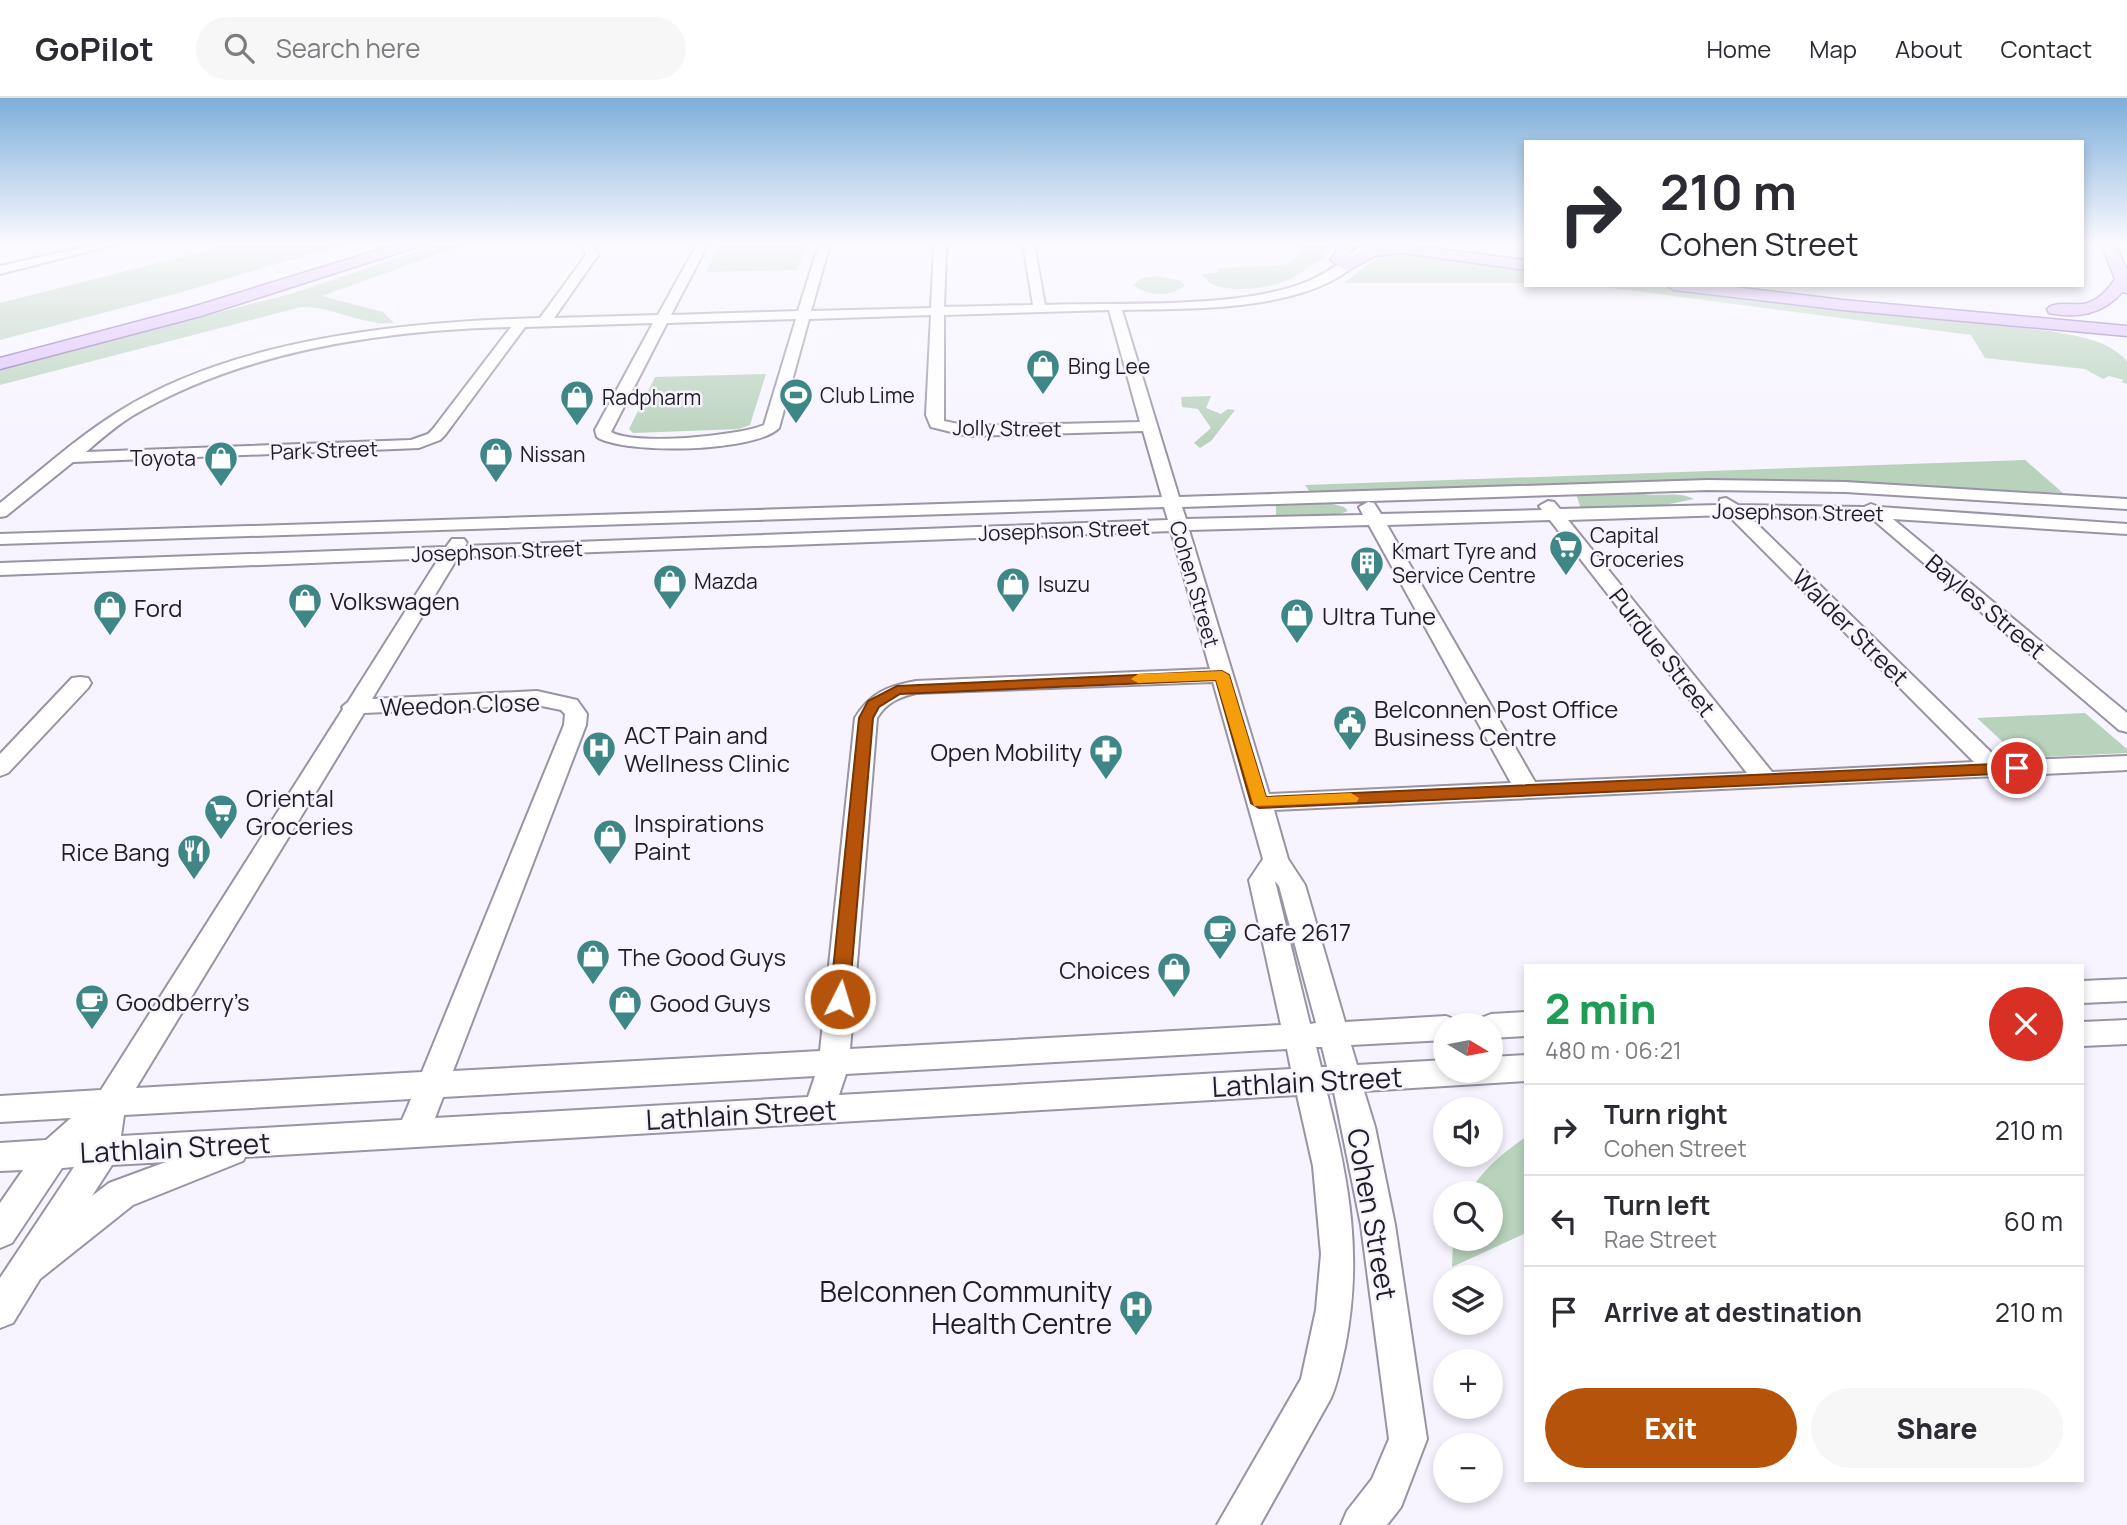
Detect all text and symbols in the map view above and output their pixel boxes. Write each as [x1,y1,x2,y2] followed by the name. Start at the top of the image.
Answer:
[196,17,686,80] search box
[35,26,154,71] text: GoPilot
[220,29,258,67] icon: search
[276,30,420,66] text: Search here
[1706,32,1771,65] text: Home
[1809,32,1857,65] text: Map
[1895,32,1963,65] text: About
[2001,32,2092,65] text: Contact
[1660,158,1797,225] text: 210 m
[1545,168,1636,259] icon: right
[1660,222,1858,266] text: Cohen Street
[1024,347,1062,396] shop icon: Bing Lee
[1068,352,1150,380] place label: Bing Lee
[777,376,815,425] sports icon: Club Lime
[558,378,596,427] shop icon: Radpharm
[820,381,915,409] place label: Club Lime
[602,383,701,411] place label: Radpharm
[952,413,1062,443] street label: Jolly Street
[270,434,378,466] street label: Park Street
[477,435,515,484] shop icon: Nissan
[202,439,240,488] shop icon: Toyota
[520,440,585,468] place label: Nissan
[130,444,196,472] place label: Toyota
[1712,497,1884,527] street label: Josephson Street
[978,513,1150,547] street label: Josephson Street
[1164,518,1226,650] street label: Cohen Street
[1590,521,1684,573] place label: Capital Groceries
[1547,528,1585,577] supermarket icon: Capital Groceries
[411,534,583,568] street label: Josephson Street
[1392,537,1537,589] place label: Kmart Tyre and Service Centre
[1348,544,1386,593] building icon: Kmart Tyre and Service Centre
[1919,546,2053,666] street label: Bayles Street
[1785,561,1917,693] street label: Walder Street
[651,562,689,611] shop icon: Mazda
[994,565,1032,614] shop icon: Isuzu
[694,567,758,595] place label: Mazda
[1038,570,1090,598] place label: Isuzu
[286,581,324,630] shop icon: Volkswagen
[1602,581,1724,723] street label: Purdue Street
[330,584,460,617] place label: Volkswagen
[91,588,129,637] shop icon: Ford
[134,591,183,624] place label: Ford
[1278,596,1316,645] shop icon: Ultra Tune
[1322,599,1436,632] place label: Ultra Tune
[379,685,541,723] street label: Weedon Close
[1374,692,1618,753] place label: Belconnen Post Office Business Centre
[1331,703,1369,752] public building icon: Belconnen Post Office Business Centre
[624,718,790,779] place label: ACT Pain and Wellness Clinic
[580,729,618,778] hospital icon: ACT Pain and Wellness Clinic
[1087,732,1125,781] pharmacy icon: Open Mobility
[930,735,1082,768] place label: Open Mobility
[1987,738,2047,798] pin
[1998,749,2036,787] icon: arrive
[246,781,353,842] place label: Oriental Groceries
[202,792,240,841] supermarket icon: Oriental Groceries
[634,806,764,867] place label: Inspirations Paint
[591,817,629,866] shop icon: Inspirations Paint
[175,832,213,881] restaurant icon: Rice Bang
[61,835,170,868] place label: Rice Bang
[1201,912,1239,961] cafe icon: Cafe 2617
[1244,915,1351,948] place label: Cafe 2617
[574,937,612,986] shop icon: The Good Guys
[618,940,786,973] place label: The Good Guys
[1155,950,1193,999] shop icon: Choices
[1059,953,1150,986] place label: Choices
[803,962,877,1036] position arrow
[1545,979,1656,1037] text: 2 min
[73,982,111,1031] cafe icon: Goodberry’s
[606,983,644,1032] shop icon: Good Guys
[116,985,250,1018] place label: Goodberry’s
[650,986,771,1019] place label: Good Guys
[1989,987,2063,1061] button: close
[1433,1013,1503,1083] north arrow
[1433,1013,1503,1503] map controls
[1545,1034,1682,1066] text: 480 m · 06:21
[1211,1057,1403,1105] street label: Lathlain Street
[645,1090,837,1138] street label: Lathlain Street
[1604,1096,1728,1132] text: Turn right
[1433,1097,1503,1167] button: sound
[1545,1111,1583,1149] icon: right
[1995,1112,2063,1148] text: 210 m
[79,1123,271,1171] street label: Lathlain Street
[1339,1125,1407,1303] street label: Cohen Street
[1604,1132,1747,1164] text: Cohen Street
[1433,1181,1503,1251] button: search
[1604,1187,1711,1223] text: Turn left
[1545,1202,1583,1240] icon: left
[2004,1203,2063,1239] text: 60 m
[1604,1223,1717,1255] text: Rae Street
[1433,1265,1503,1335] button: layers
[819,1272,1112,1342] place label: Belconnen Community Health Centre
[1117,1288,1155,1337] hospital icon: Belconnen Community Health Centre
[1545,1293,1583,1331] icon: arrive
[1604,1294,1862,1330] text: Arrive at destination
[1995,1294,2063,1330] text: 210 m
[1433,1349,1503,1419] button: +
[1545,1388,1797,1468] button: Exit
[1811,1388,2063,1468] button: Share
[1433,1433,1503,1503] button: −

